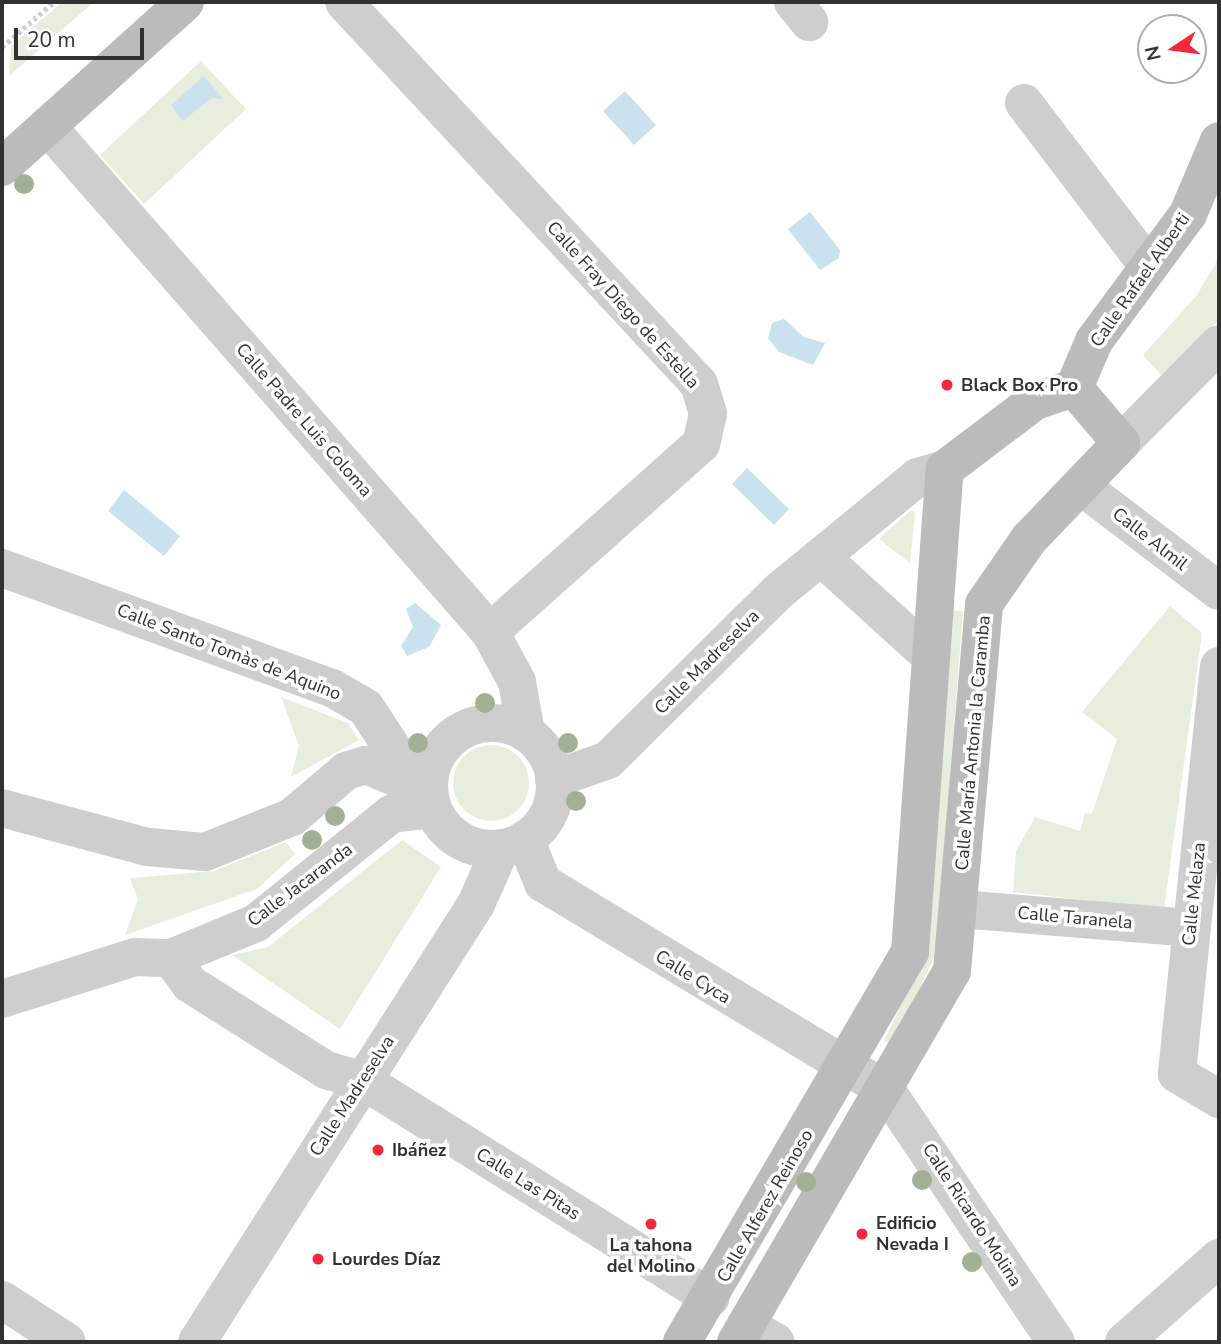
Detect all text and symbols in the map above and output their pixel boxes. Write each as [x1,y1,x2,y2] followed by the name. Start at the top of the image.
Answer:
[18,14,147,58] scale bar
[1137,14,1207,84] north arrow
[27,26,76,54] text: 20 m
[1139,43,1168,63] text: N
[1086,209,1194,351] street label: Calle Rafael Alberti
[542,217,704,393] street label: Calle Fray Diego de Estella
[231,339,377,501] street label: Calle Padre Luis Coloma
[961,374,1078,396] place label: Black Box Pro
[939,377,955,393] marker: Black Box Pro
[1108,503,1192,575] street label: Calle Almil
[114,599,344,705] street label: Calle Santo Tomàs de Aquino
[650,605,764,719] street label: Calle Madreselva
[951,614,995,872] street label: Calle María Antonia la Caramba
[243,839,357,931] street label: Calle Jacaranda
[1178,841,1210,947] street label: Calle Melaza
[1016,902,1134,934] street label: Calle Taranela
[651,945,735,1009] street label: Calle Cyca
[305,1032,399,1160] street label: Calle Madreselva
[712,1126,818,1286] street label: Calle Alferez Reinoso
[392,1139,446,1161] place label: Ibáñez
[918,1139,1026,1291] street label: Calle Ricardo Molina
[370,1142,386,1158] marker: Ibáñez
[472,1143,584,1225] street label: Calle Las Pitas
[876,1213,949,1256] place label: Edificio Nevada I
[643,1216,659,1232] marker: La tahona del Molino
[854,1226,870,1242] marker: Edificio Nevada I
[607,1235,695,1278] place label: La tahona del Molino
[332,1248,441,1270] place label: Lourdes Díaz
[310,1251,326,1267] marker: Lourdes Díaz

